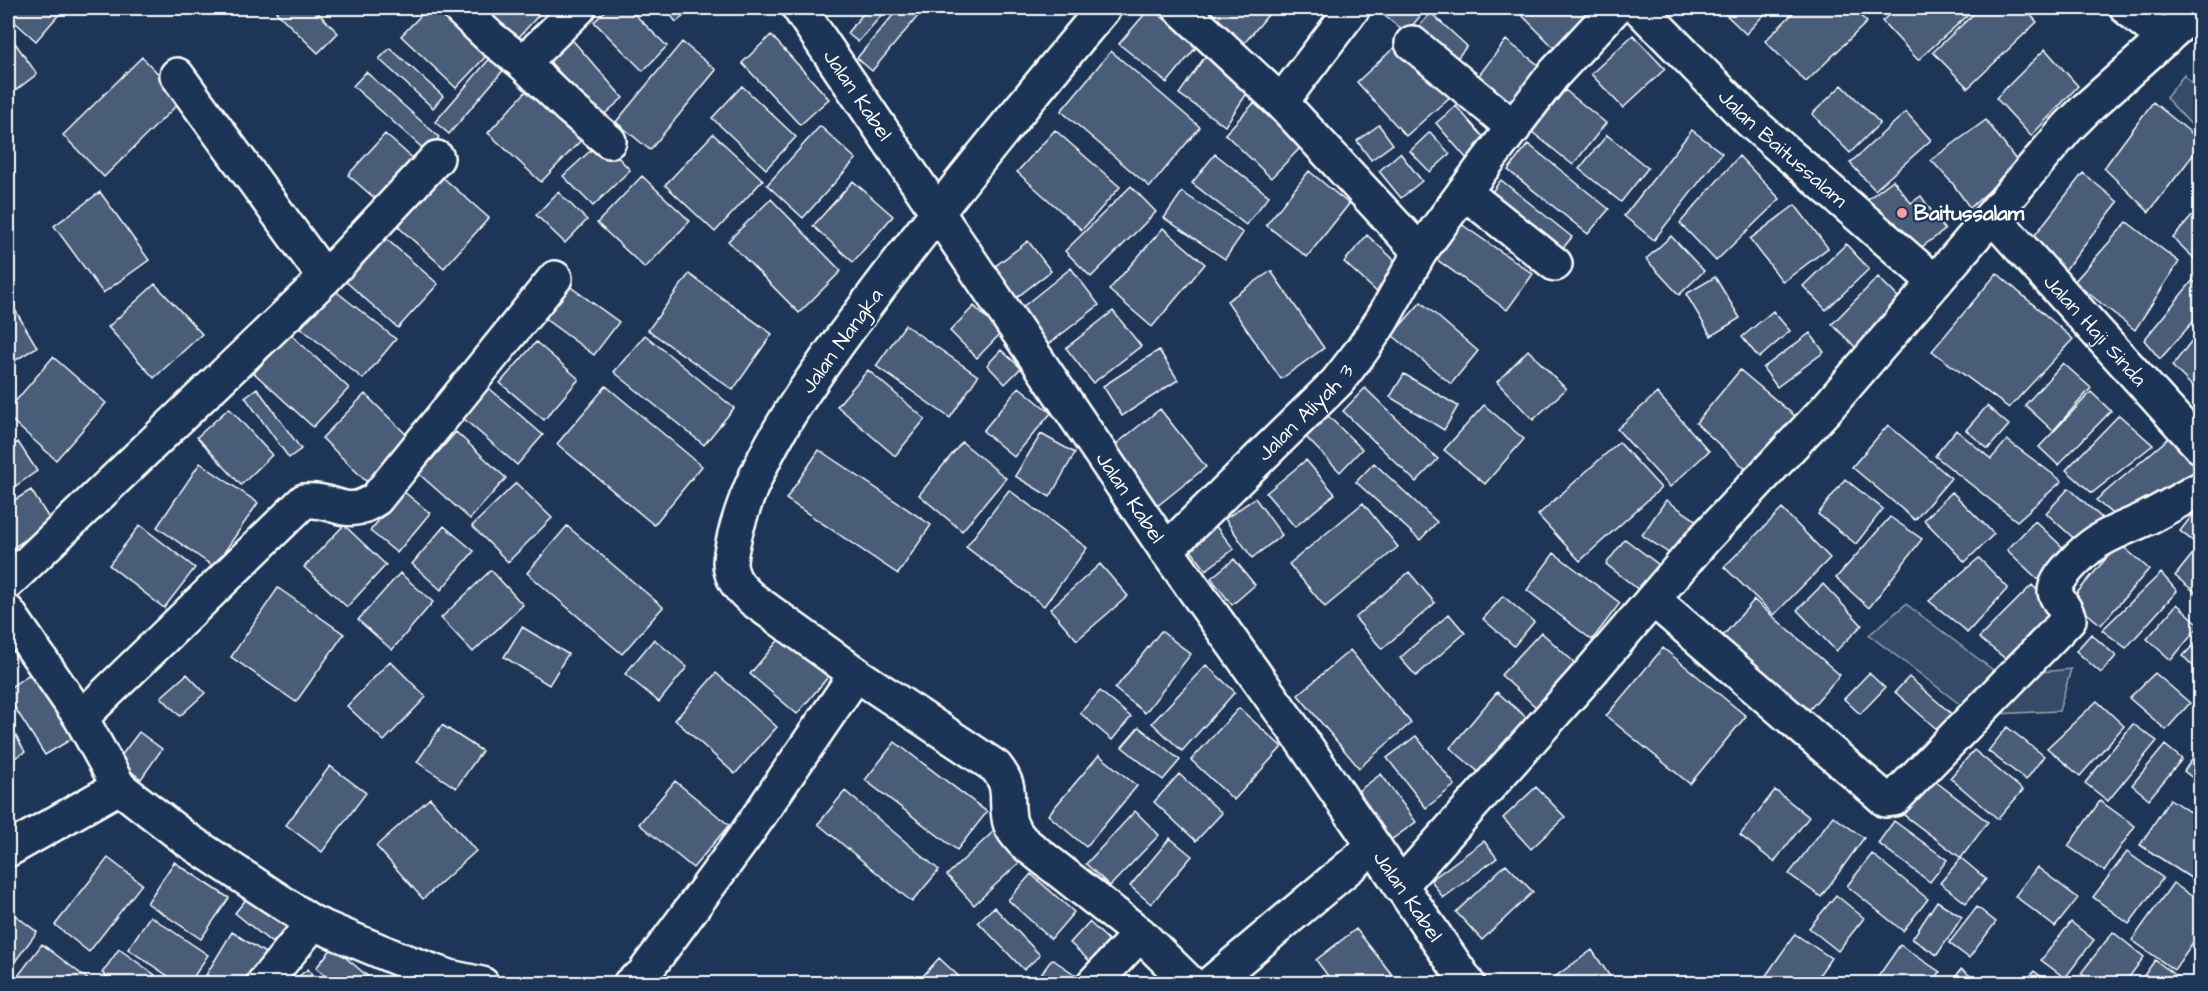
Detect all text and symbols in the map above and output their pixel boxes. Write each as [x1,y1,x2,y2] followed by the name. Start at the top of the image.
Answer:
[817,43,899,146] street label: Jalan Kabel
[1712,82,1854,214] street label: Jalan Baitussalam
[1914,199,2025,228] place label: Baitussalam
[1895,206,1909,220] marker: Baitussalam
[2037,268,2154,393] street label: Jalan Haji Sinda
[794,282,892,401] street label: Jalan Nangka
[1251,357,1361,467] street label: Jalan Aliyah 3
[1089,446,1172,549] street label: Jalan Kabel
[1367,845,1450,948] street label: Jalan Kabel

